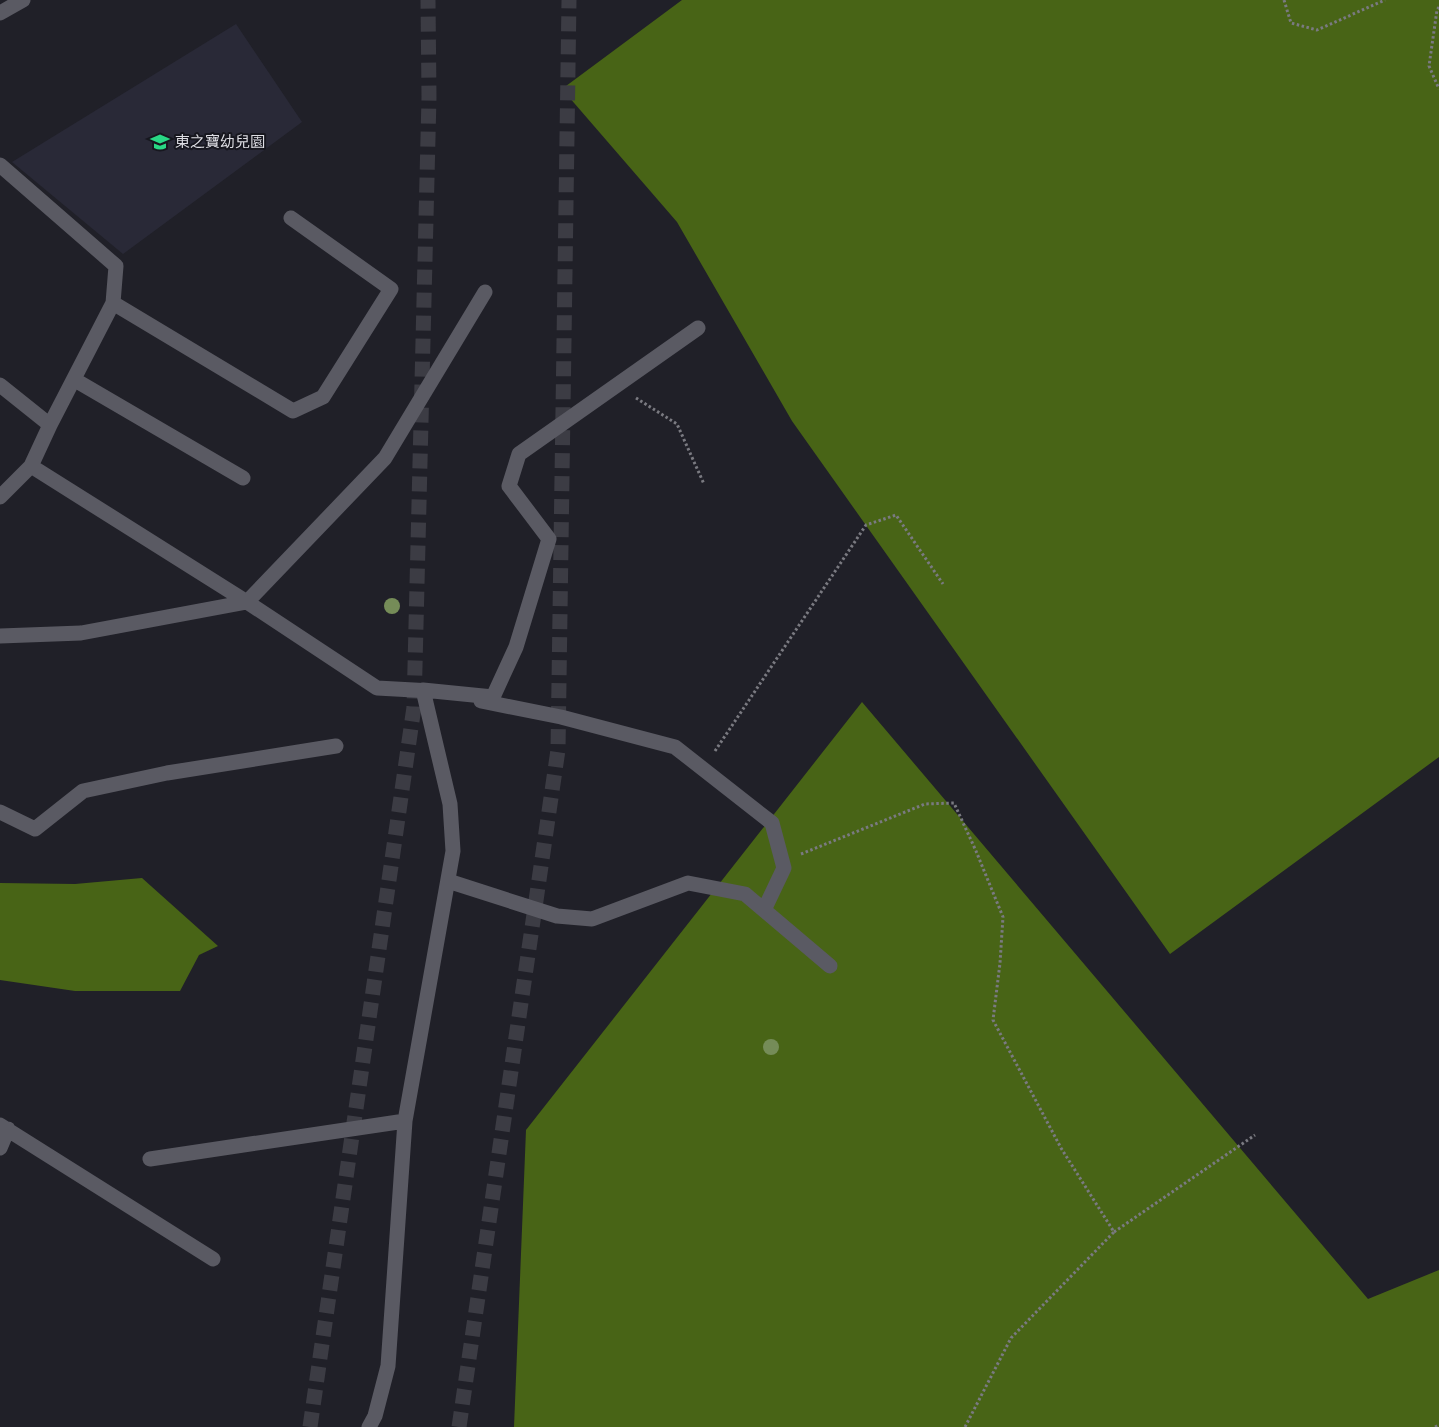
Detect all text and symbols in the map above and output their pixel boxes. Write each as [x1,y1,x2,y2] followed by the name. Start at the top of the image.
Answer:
[149,131,171,153] school or university icon: 東之寶幼兒園
[175,133,265,151] place label: 東之寶幼兒園

